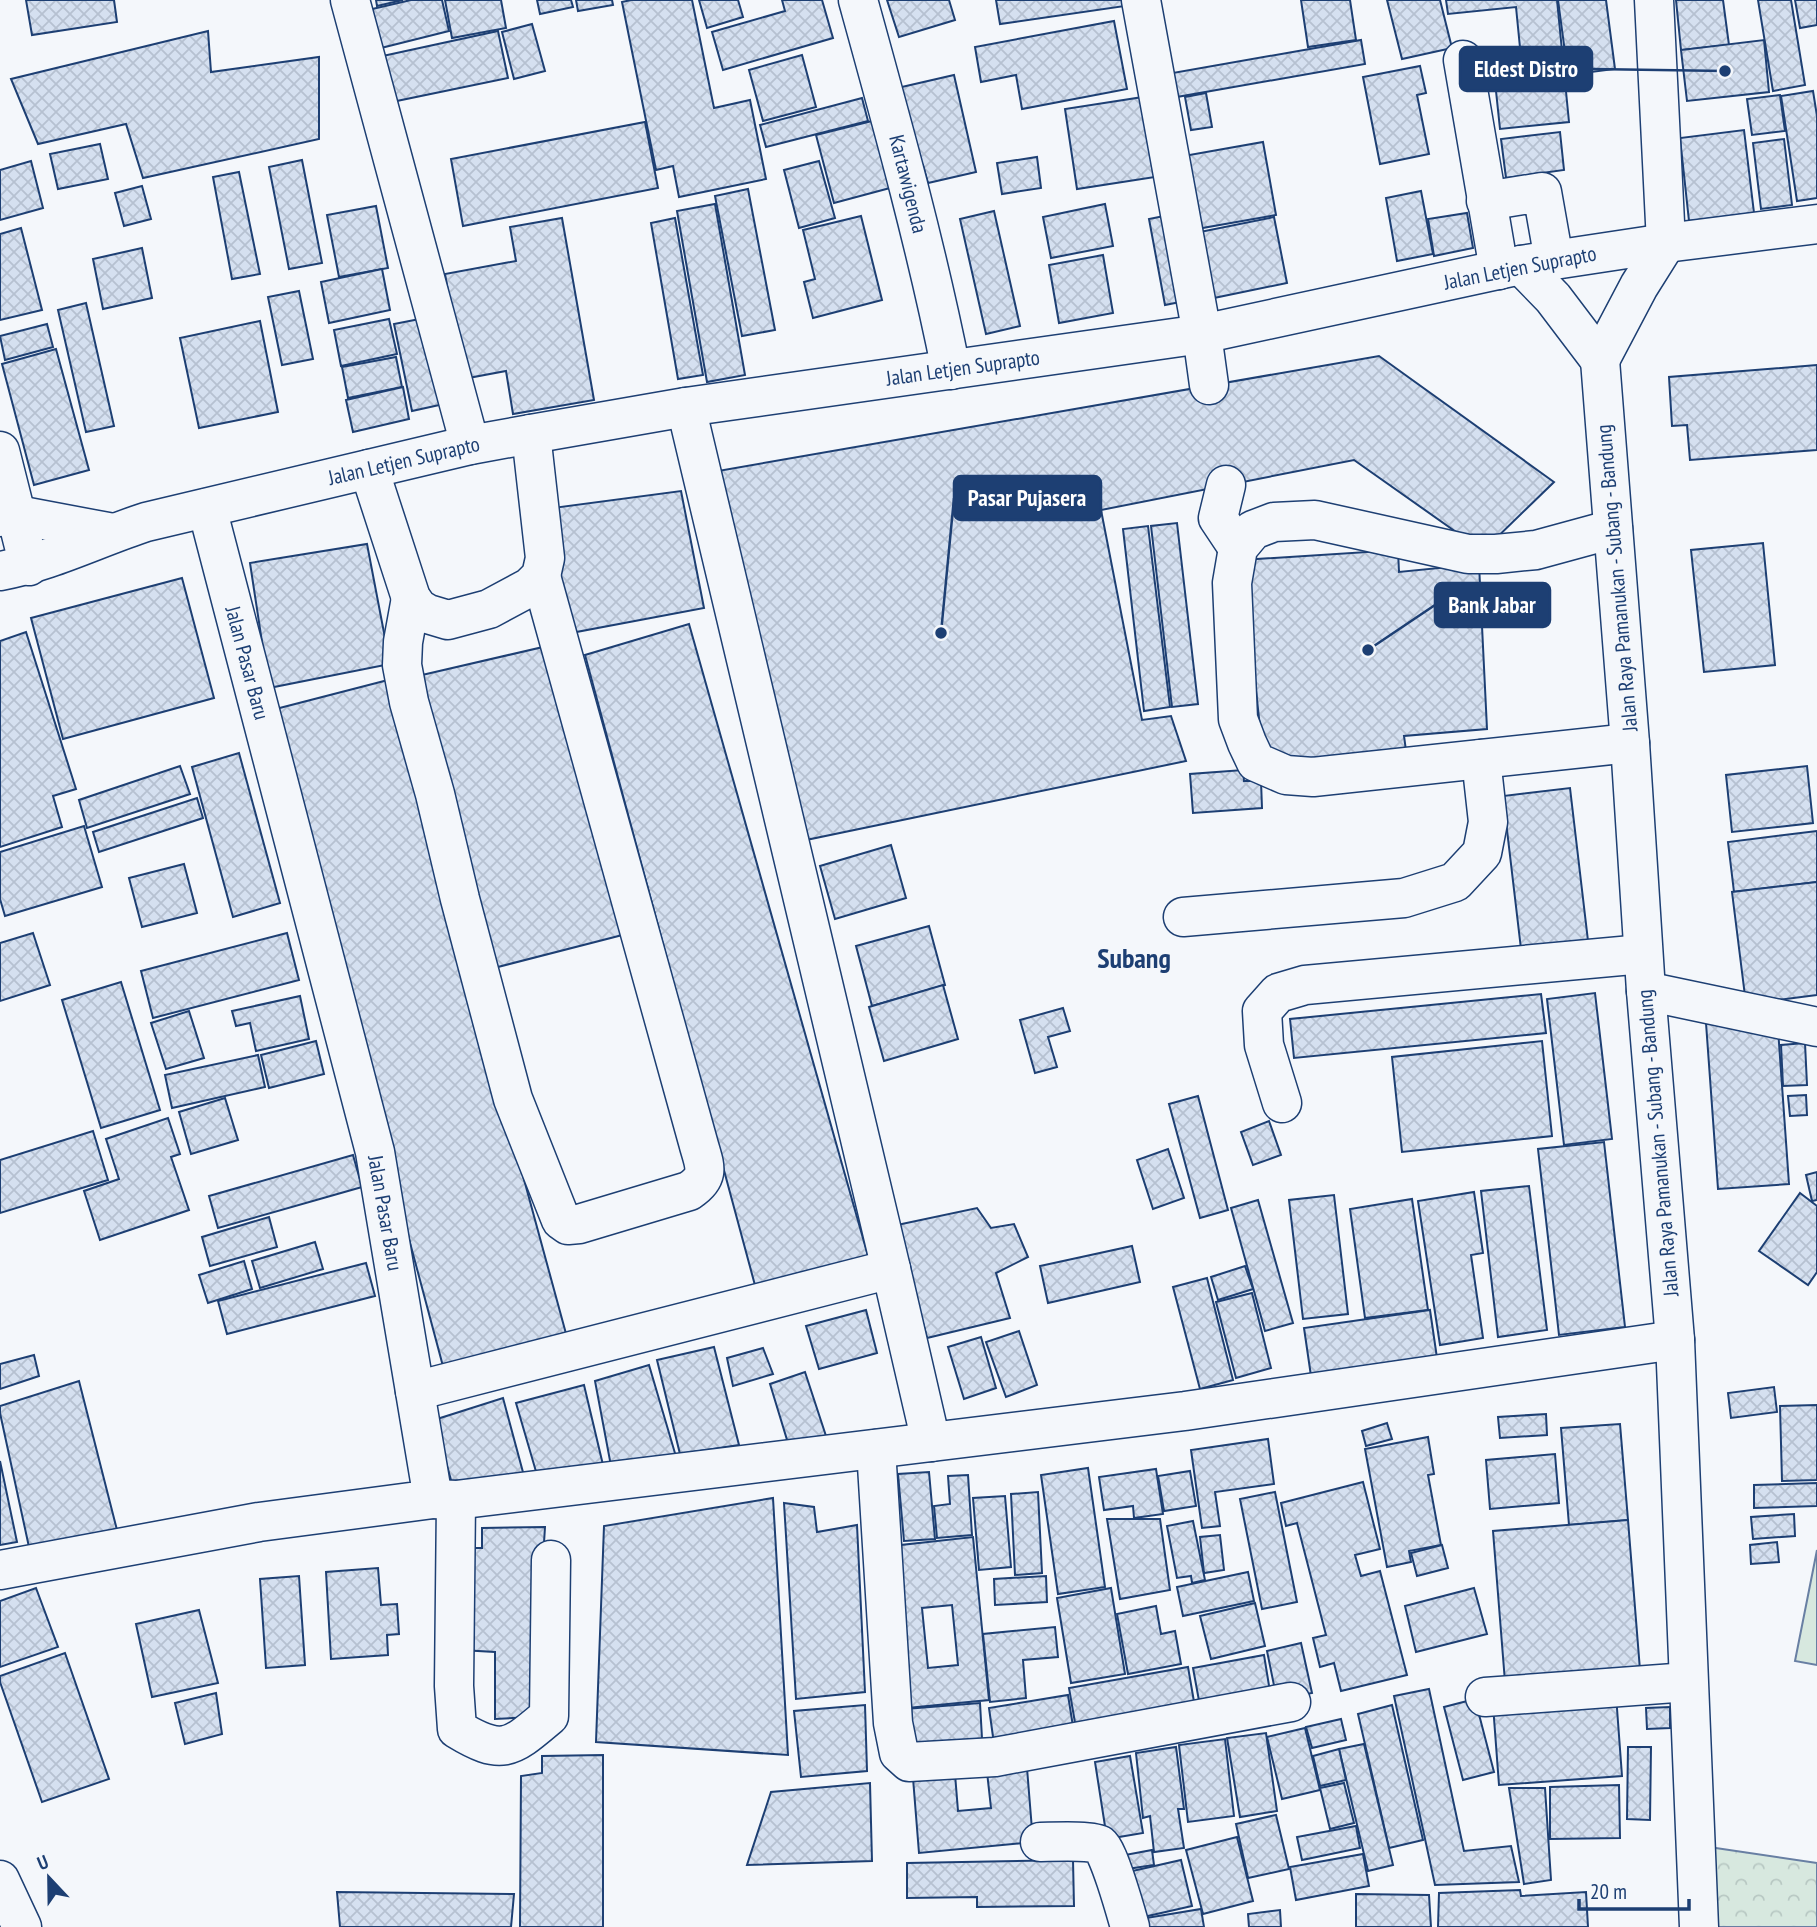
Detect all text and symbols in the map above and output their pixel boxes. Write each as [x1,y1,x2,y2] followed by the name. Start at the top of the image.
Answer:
[1460,47,1592,91] callout: Eldest Distro
[1474,54,1578,83] text: Eldest Distro
[883,132,934,236] street label: Kartawigenda
[1440,239,1598,296] street label: Jalan Letjen Suprapto
[883,343,1041,392] street label: Jalan Letjen Suprapto
[1590,424,1643,734] street label: Jalan Raya Pamanukan - Subang - Bandung
[324,430,482,491] street label: Jalan Letjen Suprapto
[954,476,1101,520] callout: Pasar Pujasera
[968,483,1086,512] text: Pasar Pujasera
[1435,583,1550,627] callout: Bank Jabar
[1448,590,1536,619] text: Bank Jabar
[219,602,276,723] street label: Jalan Pasar Baru
[1097,939,1171,976] district label: Subang
[1631,989,1684,1299] street label: Jalan Raya Pamanukan - Subang - Bandung
[362,1152,409,1273] street label: Jalan Pasar Baru
[14,1843,84,1913] north arrow
[34,1849,52,1875] text: U
[1579,1868,1689,1912] scale bar
[1590,1878,1627,1905] text: 20 m

